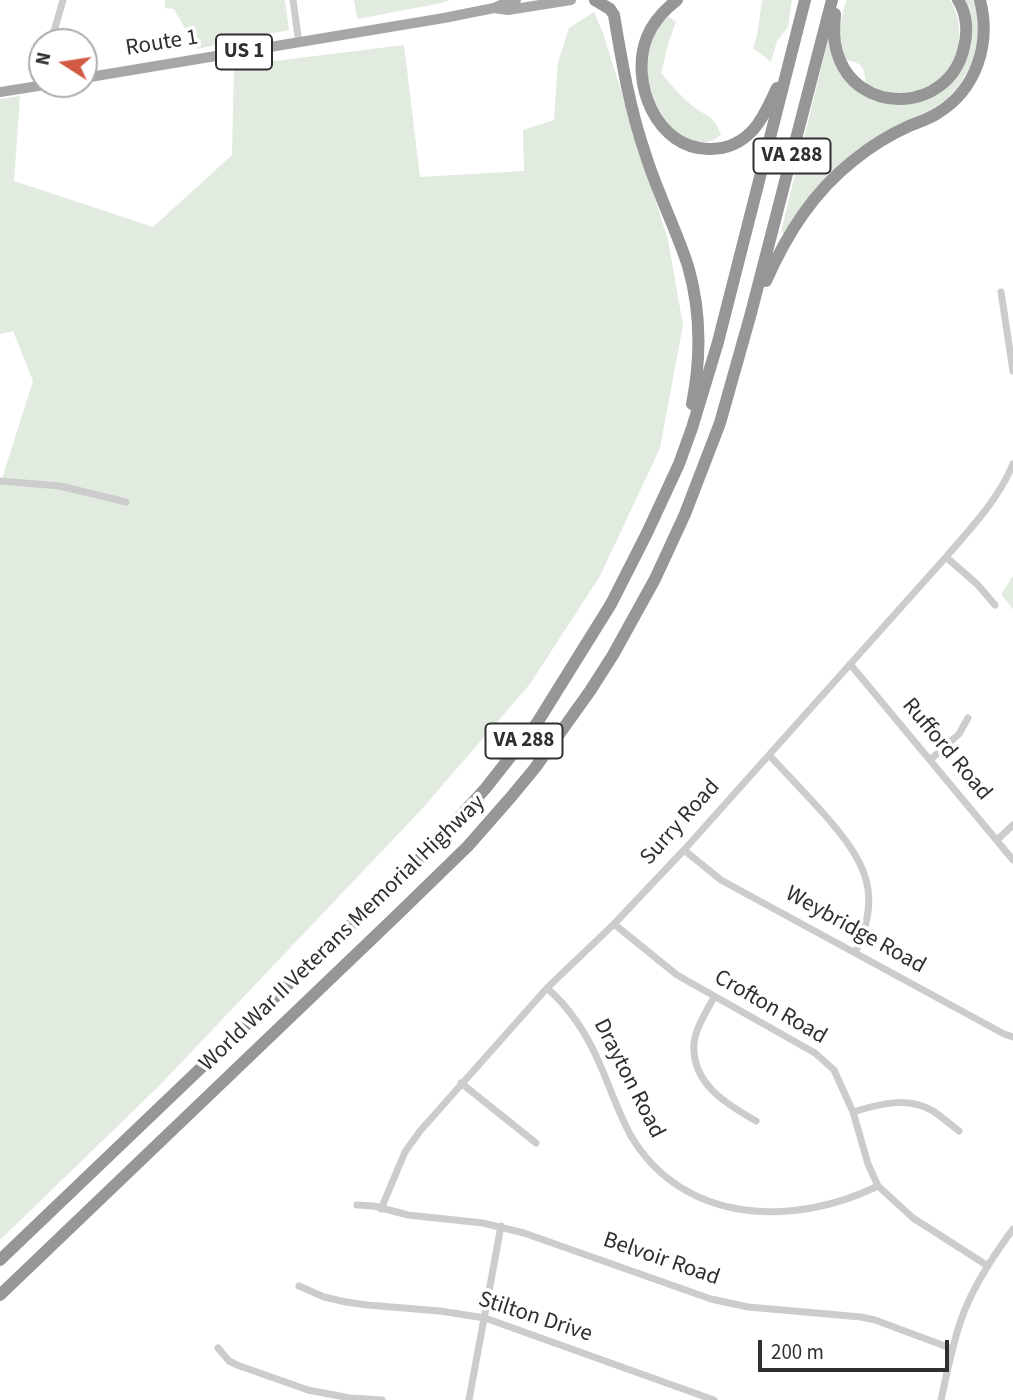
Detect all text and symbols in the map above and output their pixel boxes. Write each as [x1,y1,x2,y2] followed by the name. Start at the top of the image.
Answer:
[124,25,200,63] street label: Route 1
[28,28,98,98] north arrow
[216,34,272,70] road number: US 1
[29,50,58,68] text: N
[754,138,830,174] road number: VA 288
[895,693,997,807] street label: Rufford Road
[486,724,562,758] road number: VA 288
[635,774,727,872] street label: Surry Road
[194,790,492,1078] street label: World War II Veterans Memorial Highway
[780,881,930,981] street label: Weybridge Road
[709,965,831,1051] street label: Crofton Road
[586,1015,670,1143] street label: Drayton Road
[599,1227,723,1293] street label: Belvoir Road
[475,1287,595,1349] street label: Stilton Drive
[761,1326,952,1370] scale bar
[771,1337,824,1367] text: 200 m

